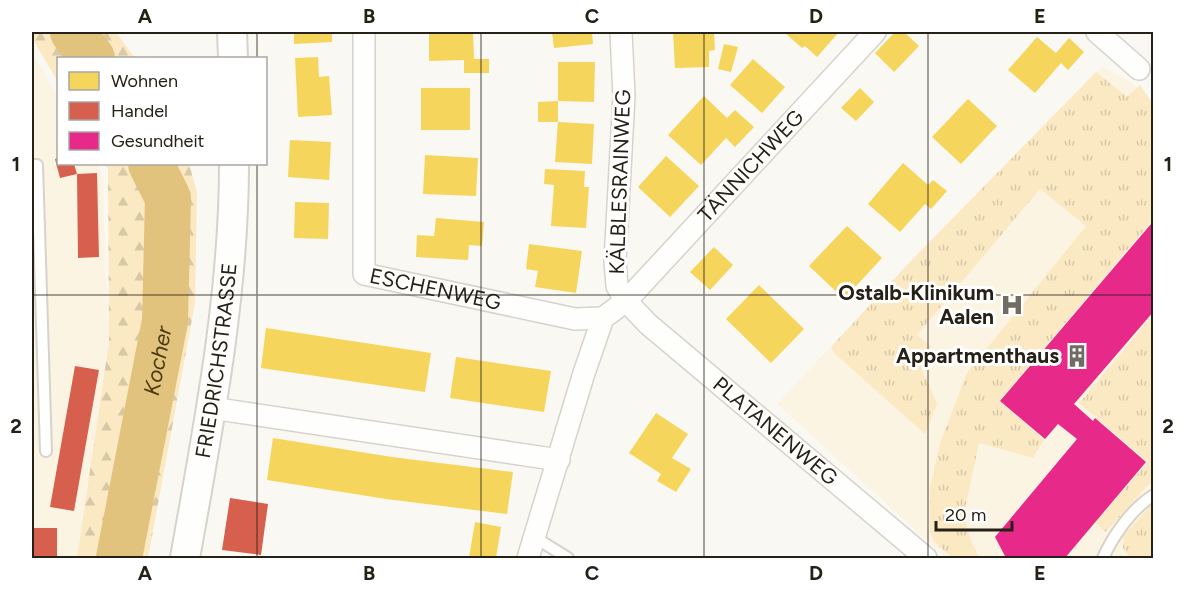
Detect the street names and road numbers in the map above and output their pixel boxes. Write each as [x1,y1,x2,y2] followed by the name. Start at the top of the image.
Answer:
[604,89,635,275] street label: KÄLBLESRAINWEG
[693,104,809,227] street label: TÄNNICHWEG
[190,262,242,460] street label: FRIEDRICHSTRASSE
[368,263,503,315] street label: ESCHENWEG
[708,371,843,490] street label: PLATANENWEG

